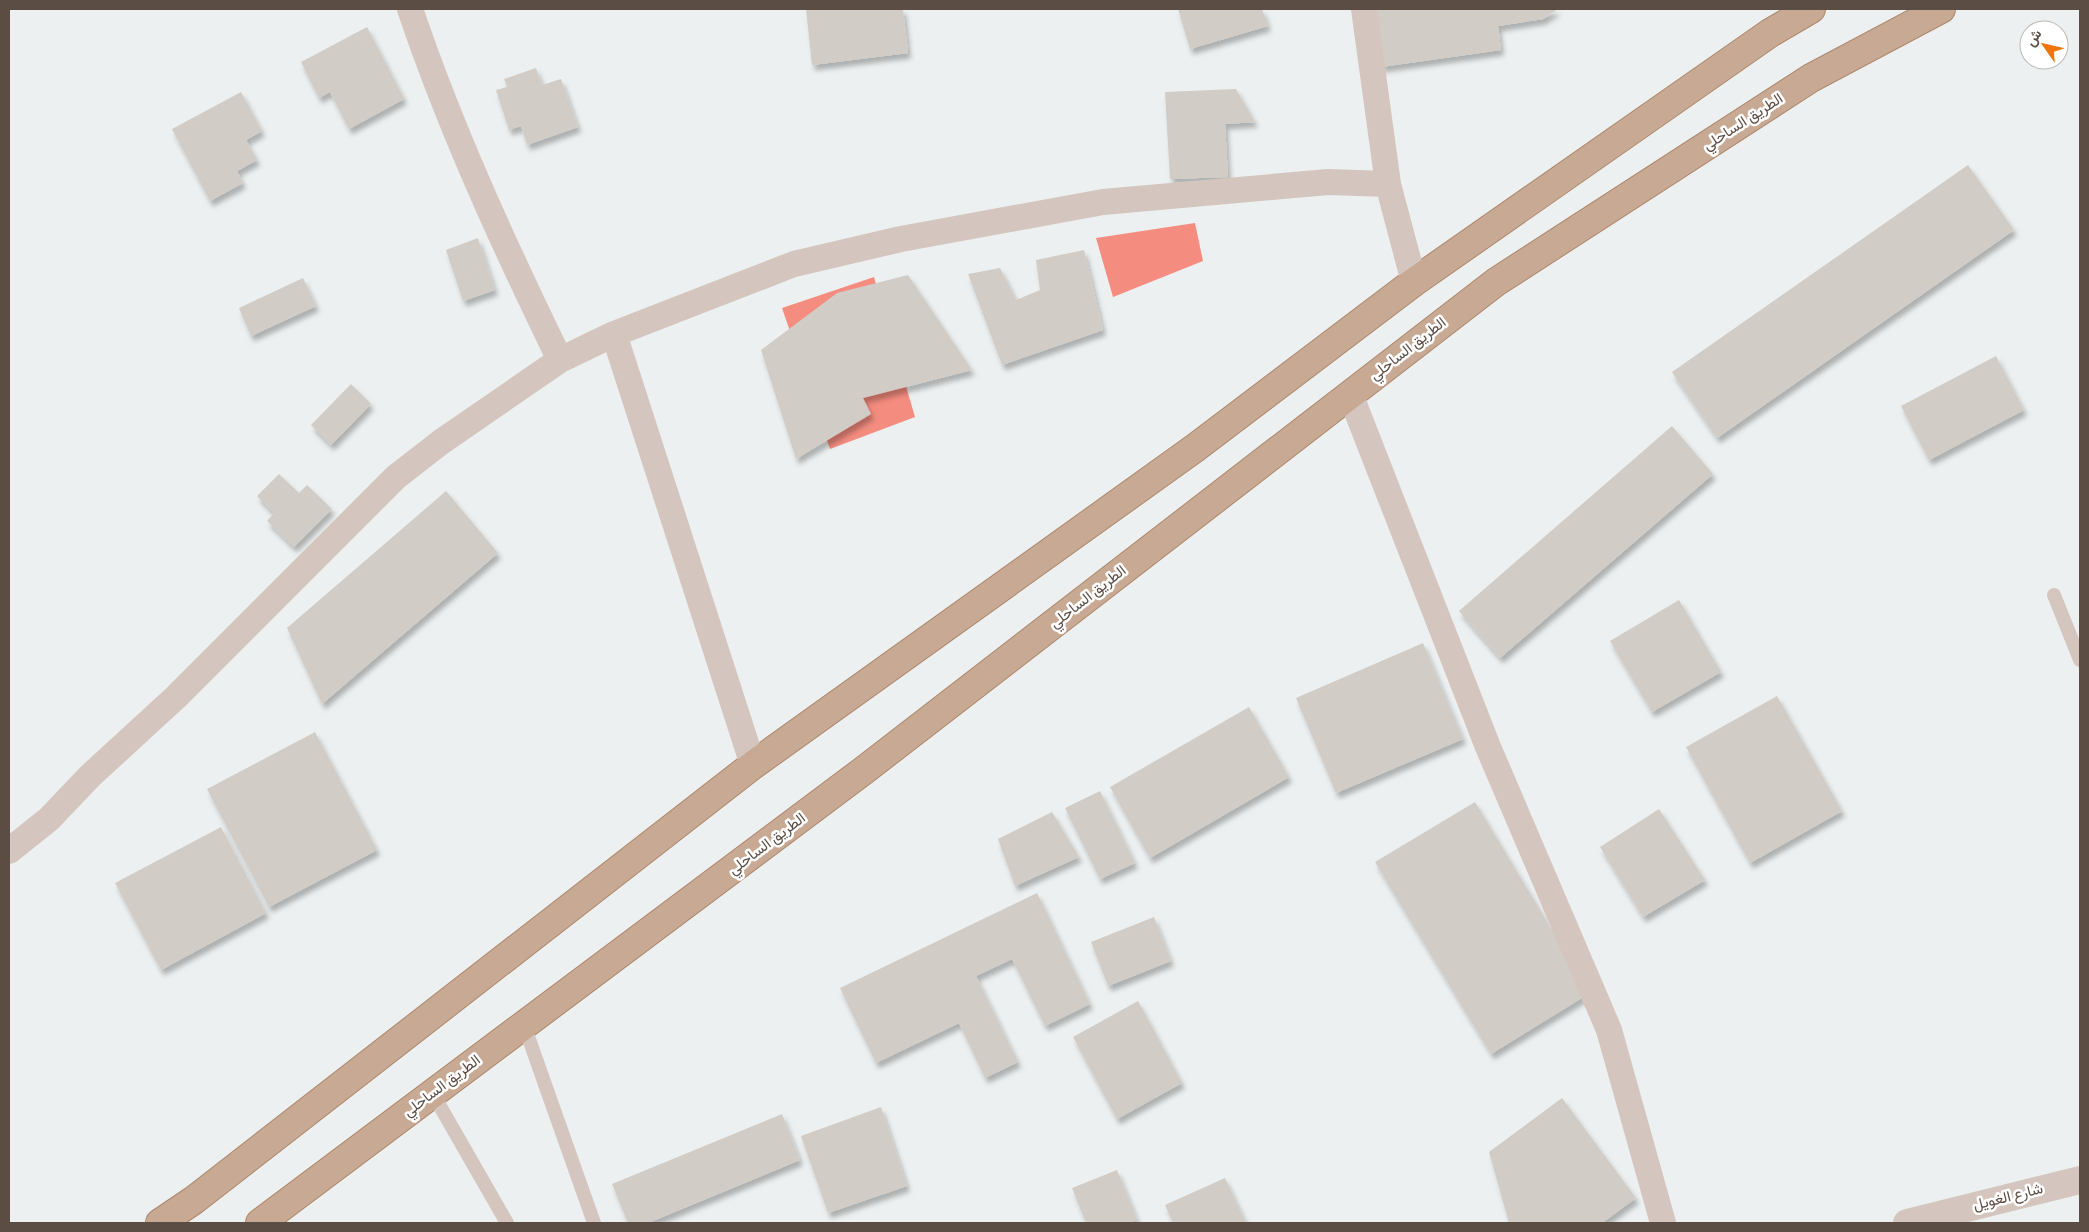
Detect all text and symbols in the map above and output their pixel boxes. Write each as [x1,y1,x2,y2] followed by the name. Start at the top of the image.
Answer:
[2019,20,2069,70] north arrow
[2021,26,2047,51] text: ش
[1699,88,1788,158] street label: الطريق الساحلي
[1365,312,1452,387] street label: الطريق الساحلي
[1045,560,1132,635] street label: الطريق الساحلي
[724,808,811,882] street label: الطريق الساحلي
[399,1050,486,1124] street label: الطريق الساحلي
[1971,1178,2045,1216] street label: شارع الغويل

